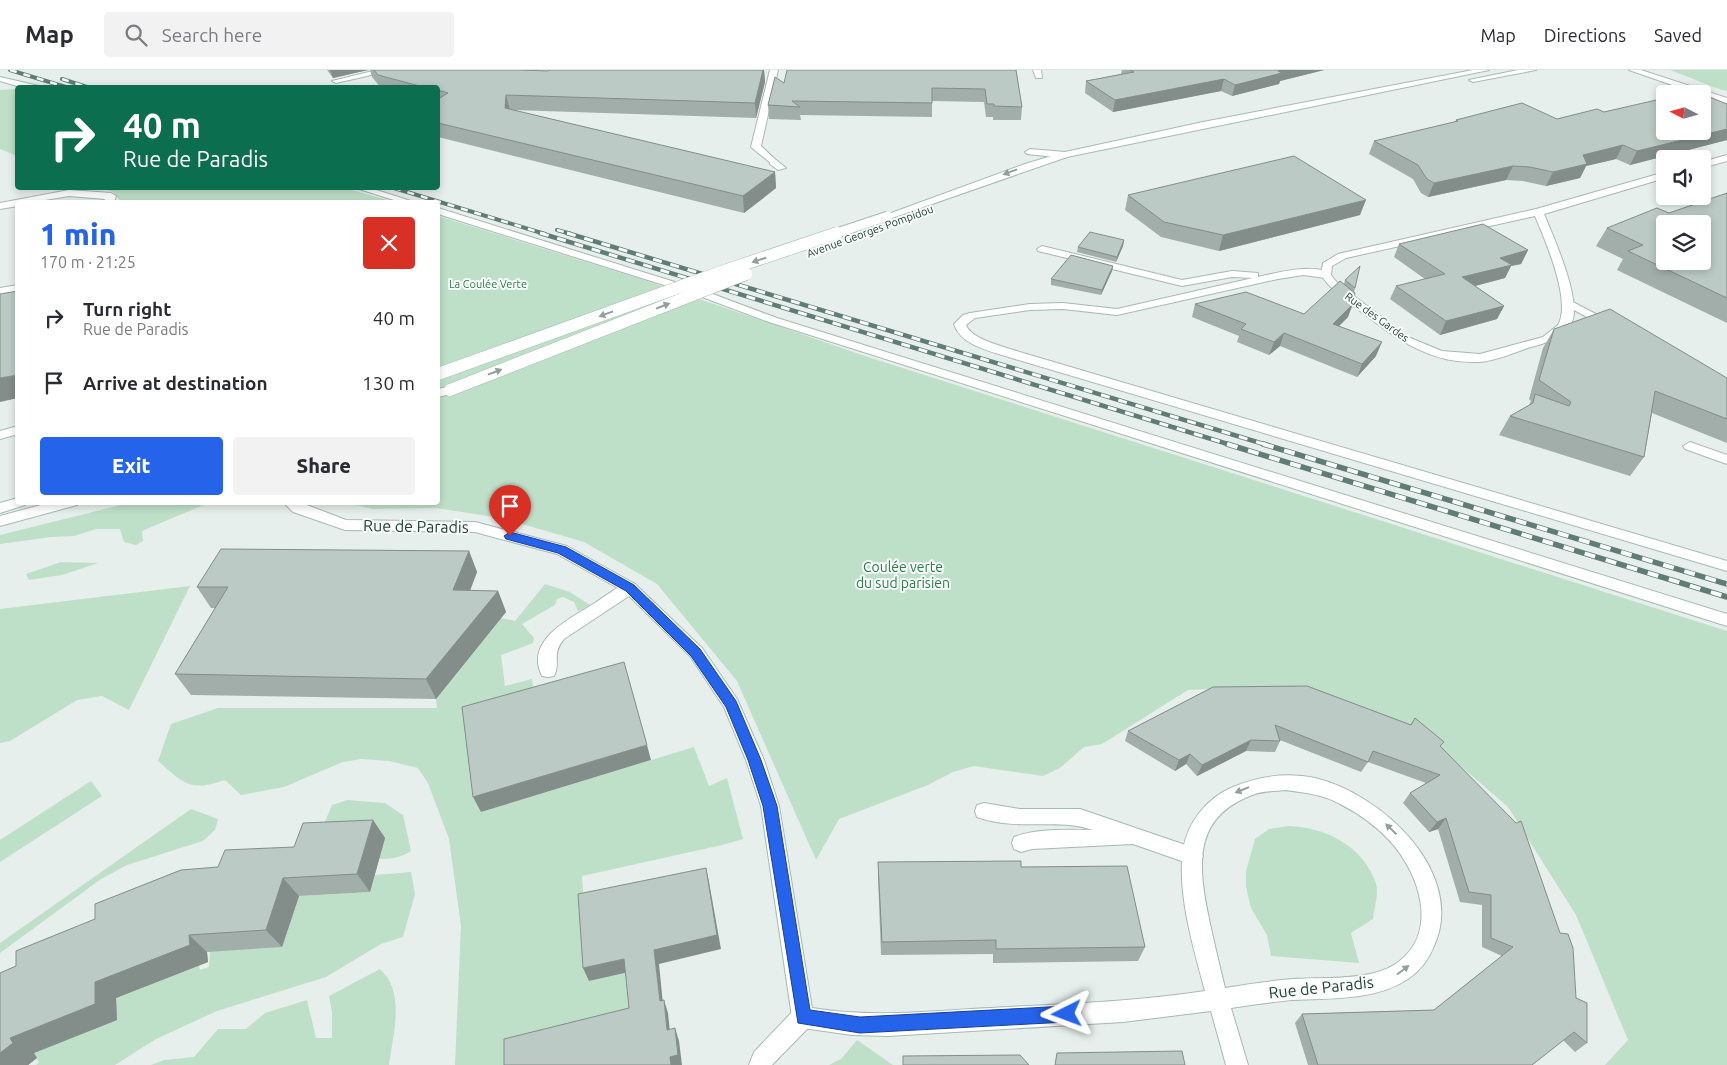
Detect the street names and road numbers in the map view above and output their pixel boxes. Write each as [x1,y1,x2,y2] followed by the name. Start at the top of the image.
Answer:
[805,202,935,260] street label: Avenue Georges Pompidou
[1343,290,1411,344] street label: Rue des Gardes
[363,516,469,536] street label: Rue de Paradis
[1268,973,1374,1001] street label: Rue de Paradis

